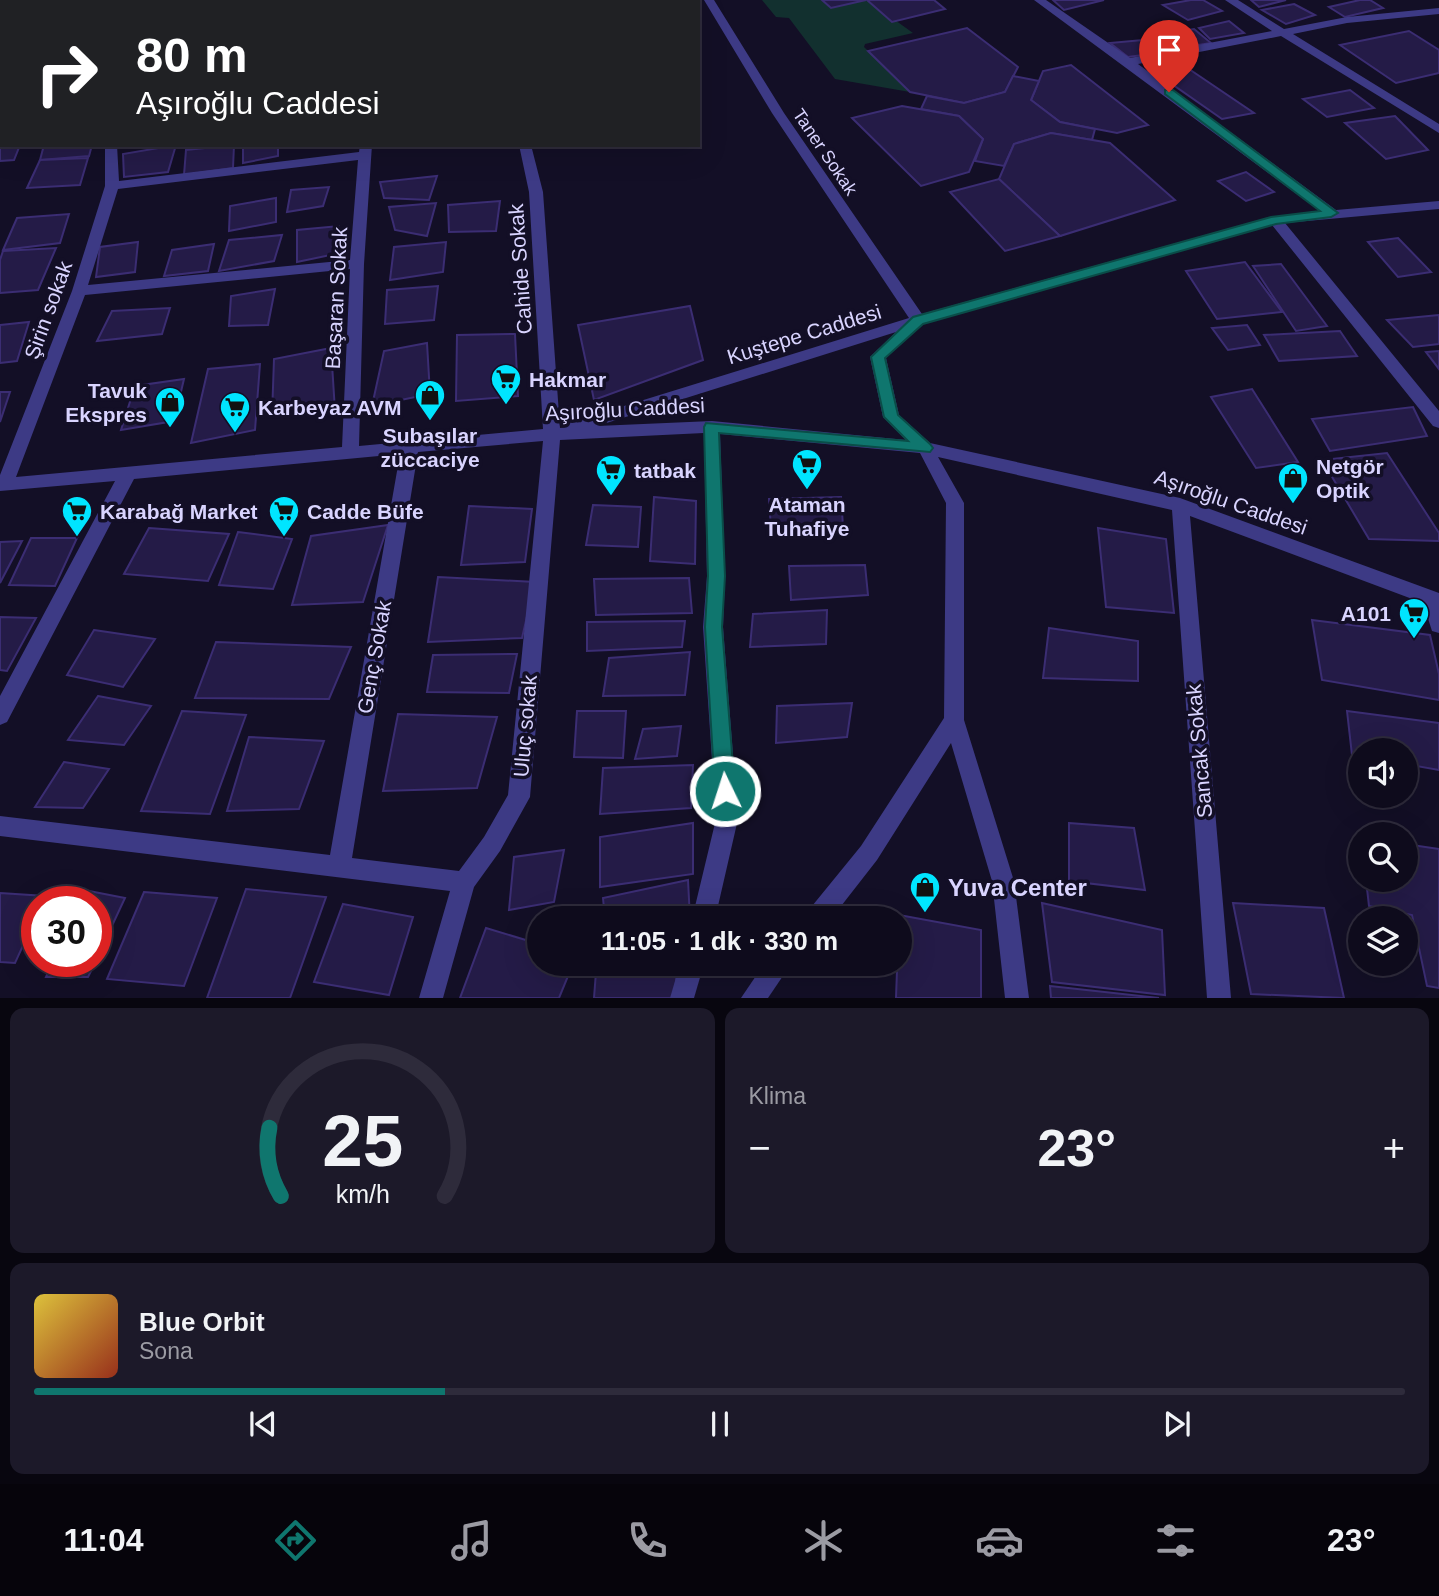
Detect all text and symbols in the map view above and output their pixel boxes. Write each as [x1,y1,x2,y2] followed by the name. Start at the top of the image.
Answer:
[1139,20,1199,92] pin
[21,28,112,119] icon: right
[136,28,248,82] text: 80 m
[1150,31,1188,69] icon: arrive
[136,85,380,121] text: Aşıroğlu Caddesi
[789,105,862,200] street label: Taner Sokak
[504,202,536,335] street label: Cahide Sokak
[321,226,351,370] street label: Başaran Sokak
[20,257,77,362] street label: Şirin sokak
[724,300,884,368] street label: Kuştepe Caddesi
[489,362,523,406] supermarket icon: Hakmar
[529,368,606,391] place label: Hakmar
[413,378,447,422] shop icon: Subaşılar züccaciye
[65,379,147,426] place label: Tavuk Ekspres
[153,385,187,429] shop icon: Tavuk Ekspres
[218,390,252,434] supermarket icon: Karbeyaz AVM
[545,393,705,425] street label: Aşıroğlu Caddesi
[258,396,402,419] place label: Karbeyaz AVM
[380,424,480,471] place label: Subaşılar züccaciye
[790,447,824,491] supermarket icon: Ataman Tuhafiye
[594,453,628,497] supermarket icon: tatbak
[1316,455,1384,502] place label: Netgör Optik
[634,459,696,482] place label: tatbak
[1276,461,1310,505] shop icon: Netgör Optik
[1152,465,1310,539] street label: Aşıroğlu Caddesi
[765,493,849,540] place label: Ataman Tuhafiye
[60,494,94,538] supermarket icon: Karabağ Market
[267,494,301,538] supermarket icon: Cadde Büfe
[100,500,258,523] place label: Karabağ Market
[307,500,424,523] place label: Cadde Büfe
[1397,596,1431,640] supermarket icon: A101
[353,598,395,715] street label: Genç Sokak
[1341,602,1391,625] place label: A101
[509,673,541,778] street label: Uluç sokak
[1182,683,1216,819] street label: Sancak Sokak
[1348,738,1418,976] map controls
[1348,738,1418,808] button: sound
[688,754,762,828] position arrow
[1348,822,1418,892] button: search
[908,870,942,914] shop icon: Yuva Center
[948,874,1087,901] place label: Yuva Center
[21,886,112,977] speed limit sign: 30
[1348,906,1418,976] button: layers
[601,926,838,956] text: 11:05 · 1 dk · 330 m
[749,1083,806,1109] text: Klima
[322,1101,403,1182] text: 25
[1037,1119,1116,1177] text: 23°
[749,1127,771,1169] text: −
[1383,1127,1405,1169] text: +
[335,1180,389,1208] text: km/h
[139,1307,265,1337] text: Blue Orbit
[139,1338,193,1364] text: Sona
[244,1405,282,1443] icon: previous
[701,1405,739,1443] icon: pause
[1158,1405,1196,1443] icon: next
[271,1516,320,1565] icon: directions
[447,1516,496,1565] icon: music
[623,1516,672,1565] icon: phone
[799,1516,848,1565] icon: climate
[975,1516,1024,1565] icon: car
[1151,1516,1200,1565] icon: filters
[64,1522,144,1558] text: 11:04
[1327,1522,1375,1558] text: 23°

